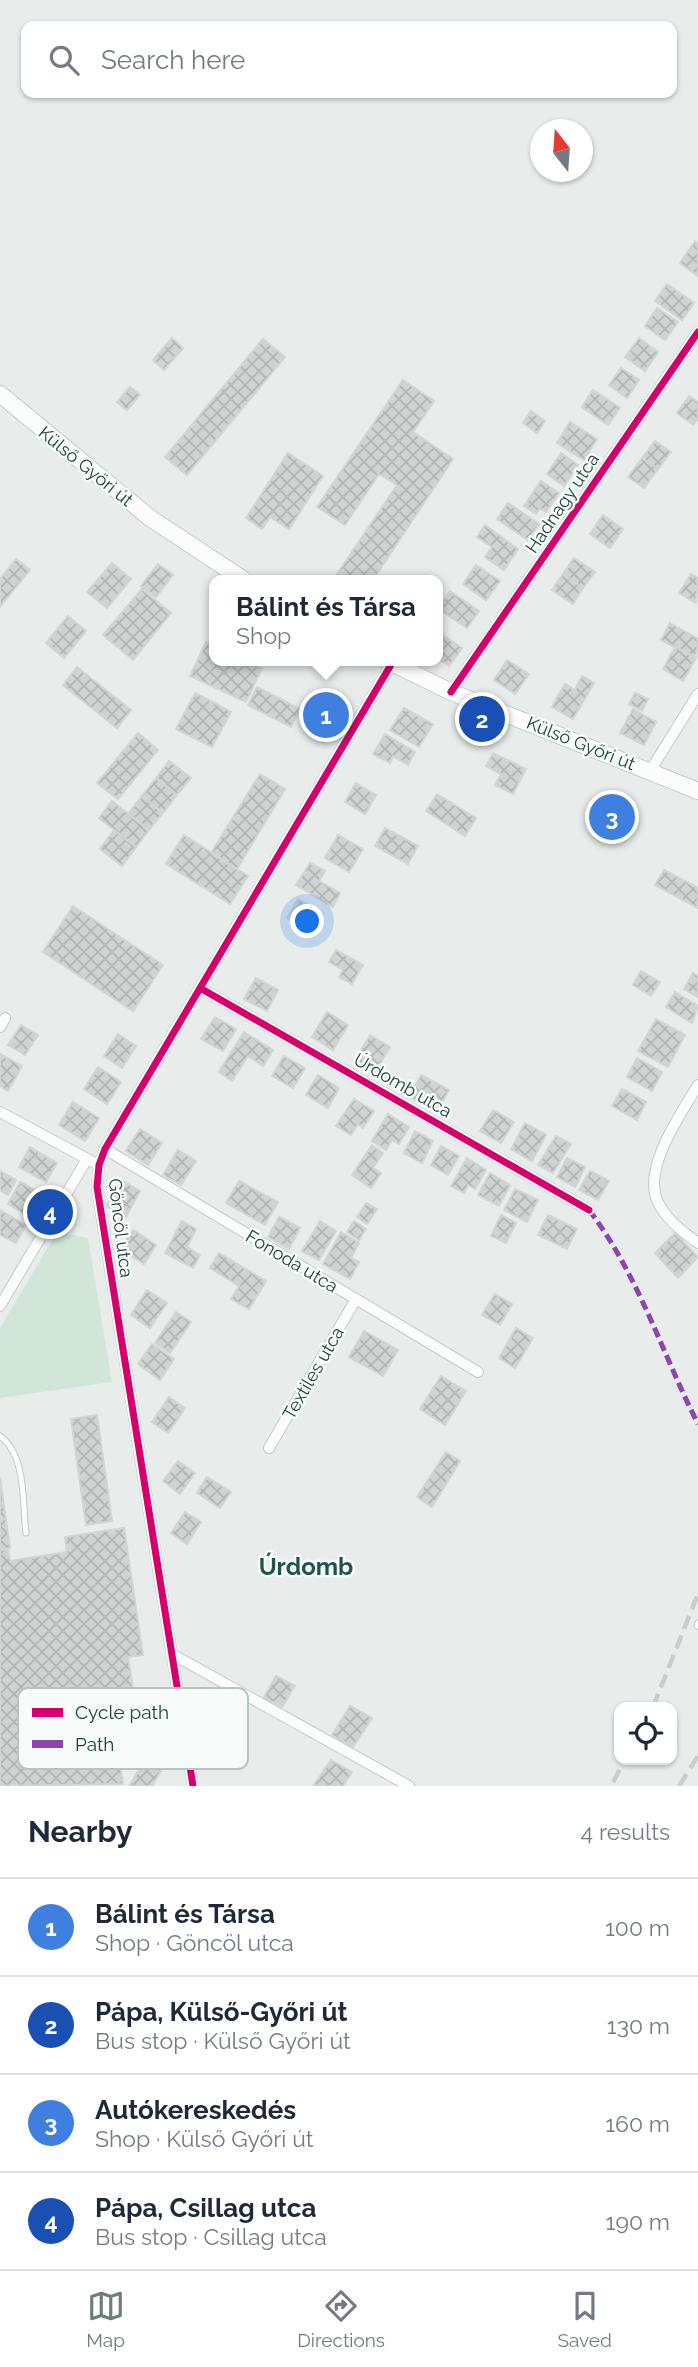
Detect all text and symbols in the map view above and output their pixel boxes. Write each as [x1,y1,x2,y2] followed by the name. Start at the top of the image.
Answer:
[21,21,677,98] search box
[45,41,83,79] icon: search
[101,45,245,75] text: Search here
[530,119,593,182] north arrow
[35,422,137,510] street label: Külső Győri út
[521,449,603,557] street label: Hadnagy utca
[209,575,443,666] popup
[236,592,416,622] text: Bálint és Társa
[236,622,291,649] text: Shop
[303,689,349,741] pin: 1
[459,693,505,745] pin: 2
[524,712,638,774] street label: Külső Győri út
[589,791,635,843] pin: 3
[290,904,324,938] your location
[350,1048,456,1122] street label: Úrdomb utca
[104,1177,138,1279] street label: Göncöl utca
[27,1186,73,1238] pin: 4
[242,1225,342,1297] street label: Fonoda utca
[278,1323,348,1423] street label: Textiles utca
[259,1552,353,1581] district label: Úrdomb
[18,1688,248,1769] legend
[75,1701,169,1723] text: Cycle path
[614,1702,677,1765] map controls
[614,1702,677,1765] button: locate
[75,1733,114,1755] text: Path
[28,1814,132,1849] text: Nearby
[581,1818,670,1845] text: 4 results
[95,1899,275,1929] text: Bálint és Társa
[45,1914,57,1941] text: 1
[605,1914,670,1941] text: 100 m
[95,1929,294,1956] text: Shop · Göncöl utca
[95,1997,347,2027] text: Pápa, Külső-Győri út
[45,2012,57,2039] text: 2
[607,2012,670,2039] text: 130 m
[95,2027,351,2054] text: Bus stop · Külső Győri út
[95,2095,296,2125] text: Autókereskedés
[45,2110,57,2137] text: 3
[605,2110,670,2137] text: 160 m
[95,2125,314,2152] text: Shop · Külső Győri út
[95,2193,316,2223] text: Pápa, Csillag utca
[44,2208,58,2235] text: 4
[606,2208,670,2235] text: 190 m
[95,2223,327,2250] text: Bus stop · Csillag utca
[86,2287,125,2351] tab: Map
[297,2287,385,2351] tab: Directions
[557,2287,612,2351] tab: Saved

